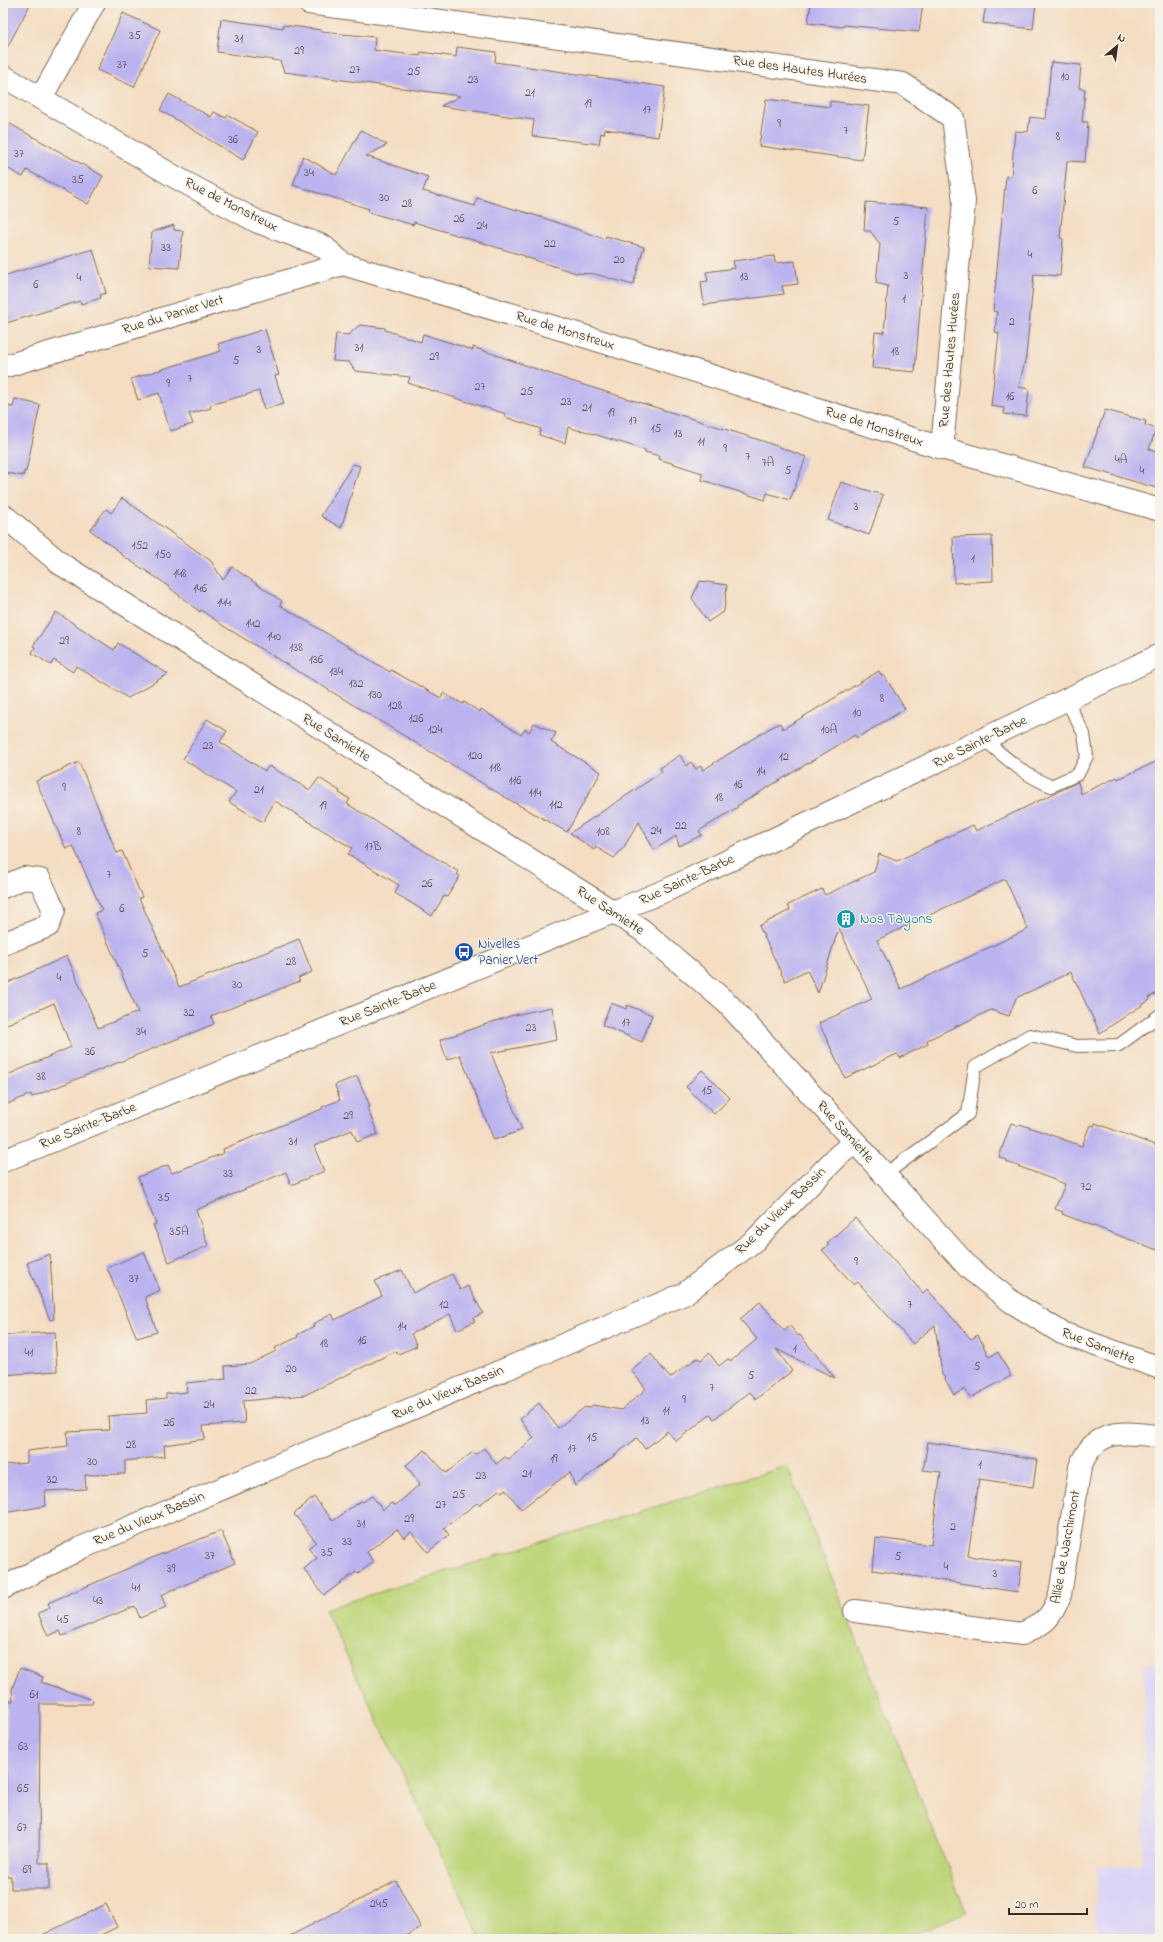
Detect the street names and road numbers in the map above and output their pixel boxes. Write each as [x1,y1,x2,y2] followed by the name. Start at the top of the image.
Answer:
[731,50,869,90] street label: Rue des Hautes Hurées
[181,172,281,238] street label: Rue de Monstreux
[120,290,227,340] street label: Rue du Panier Vert
[934,292,966,428] street label: Rue des Hautes Hurées
[513,306,617,356] street label: Rue de Monstreux
[822,401,926,453] street label: Rue de Monstreux
[298,709,375,768] street label: Rue Samiette
[929,710,1031,774] street label: Rue Sainte-Barbe
[636,848,739,911] street label: Rue Sainte-Barbe
[572,881,649,941] street label: Rue Samiette
[336,975,440,1033] street label: Rue Sainte-Barbe
[811,1096,879,1168] street label: Rue Samiette
[36,1097,140,1155] street label: Rue Sainte-Barbe
[731,1162,831,1260] street label: Rue du Vieux Bassin
[1058,1322,1139,1370] street label: Rue Samiette
[389,1360,507,1426] street label: Rue du Vieux Bassin
[90,1486,208,1552] street label: Rue du Vieux Bassin
[1046,1488,1086,1605] street label: Allée de Warchimont

